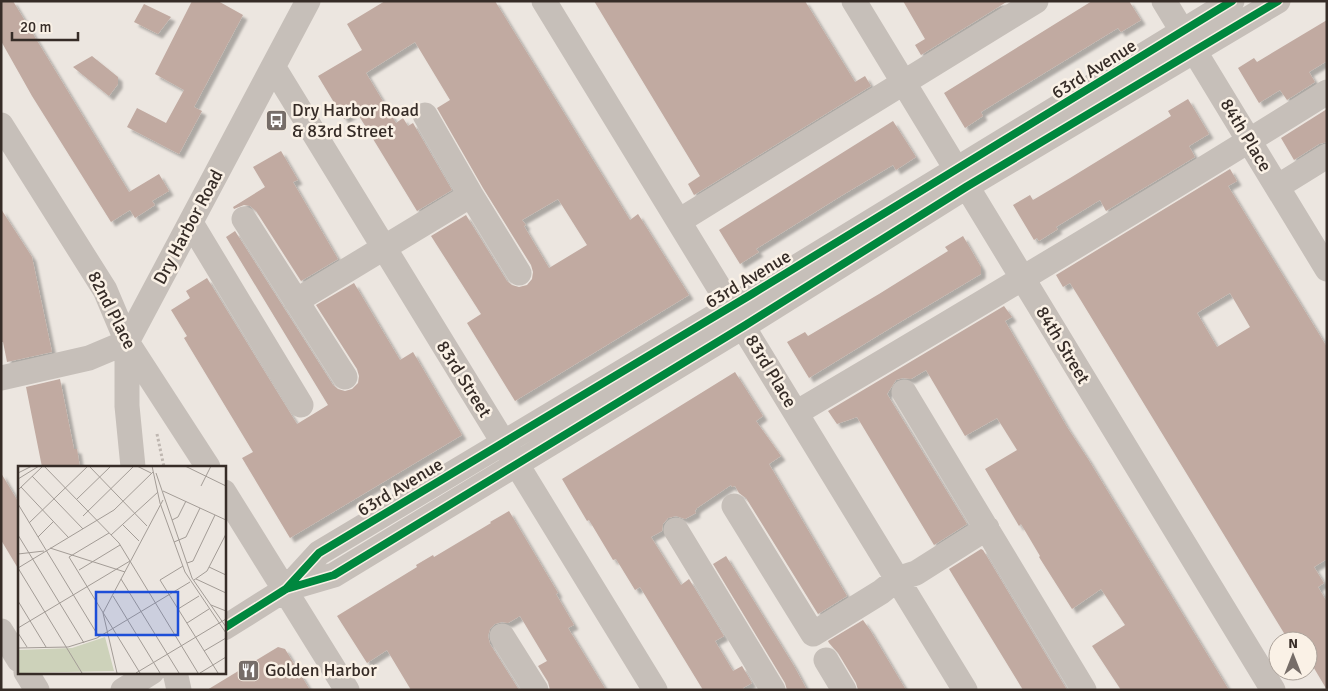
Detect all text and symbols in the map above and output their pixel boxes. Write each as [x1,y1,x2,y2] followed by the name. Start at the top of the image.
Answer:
[12,10,79,42] scale bar
[20,18,51,36] text: 20 m
[1048,34,1140,104] street label: 63rd Avenue
[1216,94,1276,176] street label: 84th Place
[292,99,419,142] place label: Dry Harbor Road & 83rd Street
[264,108,288,132] bus stop icon: Dry Harbor Road & 83rd Street
[148,166,228,288] street label: Dry Harbor Road
[701,245,795,313] street label: 63rd Avenue
[83,267,141,353] street label: 82nd Place
[1031,302,1095,388] street label: 84th Street
[741,330,801,412] street label: 83rd Place
[432,337,496,421] street label: 83rd Street
[353,453,447,521] street label: 63rd Avenue
[18,466,225,674] inset map
[1268,631,1318,681] north arrow
[1288,635,1298,652] text: N
[237,658,261,682] restaurant icon: Golden Harbor
[265,659,377,681] place label: Golden Harbor

